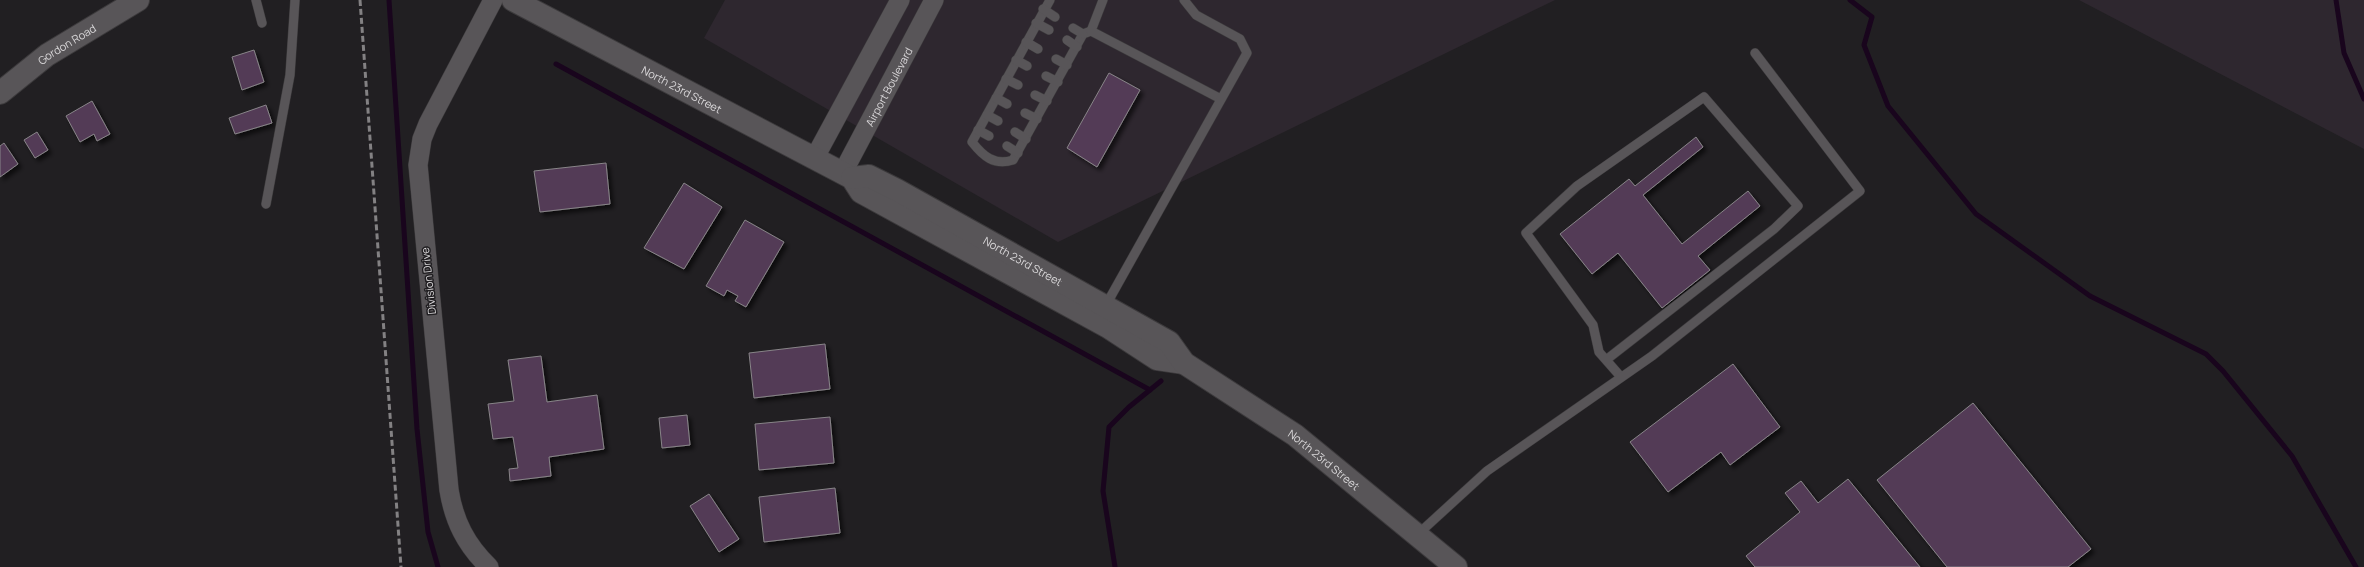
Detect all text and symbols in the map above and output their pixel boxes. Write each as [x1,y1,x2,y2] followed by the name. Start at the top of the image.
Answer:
[34,20,98,67] street label: Gordon Road
[861,44,915,129] street label: Airport Boulevard
[639,62,725,116] street label: North 23rd Street
[981,232,1065,289] street label: North 23rd Street
[417,246,439,315] street label: Division Drive
[1286,425,1363,493] street label: North 23rd Street

